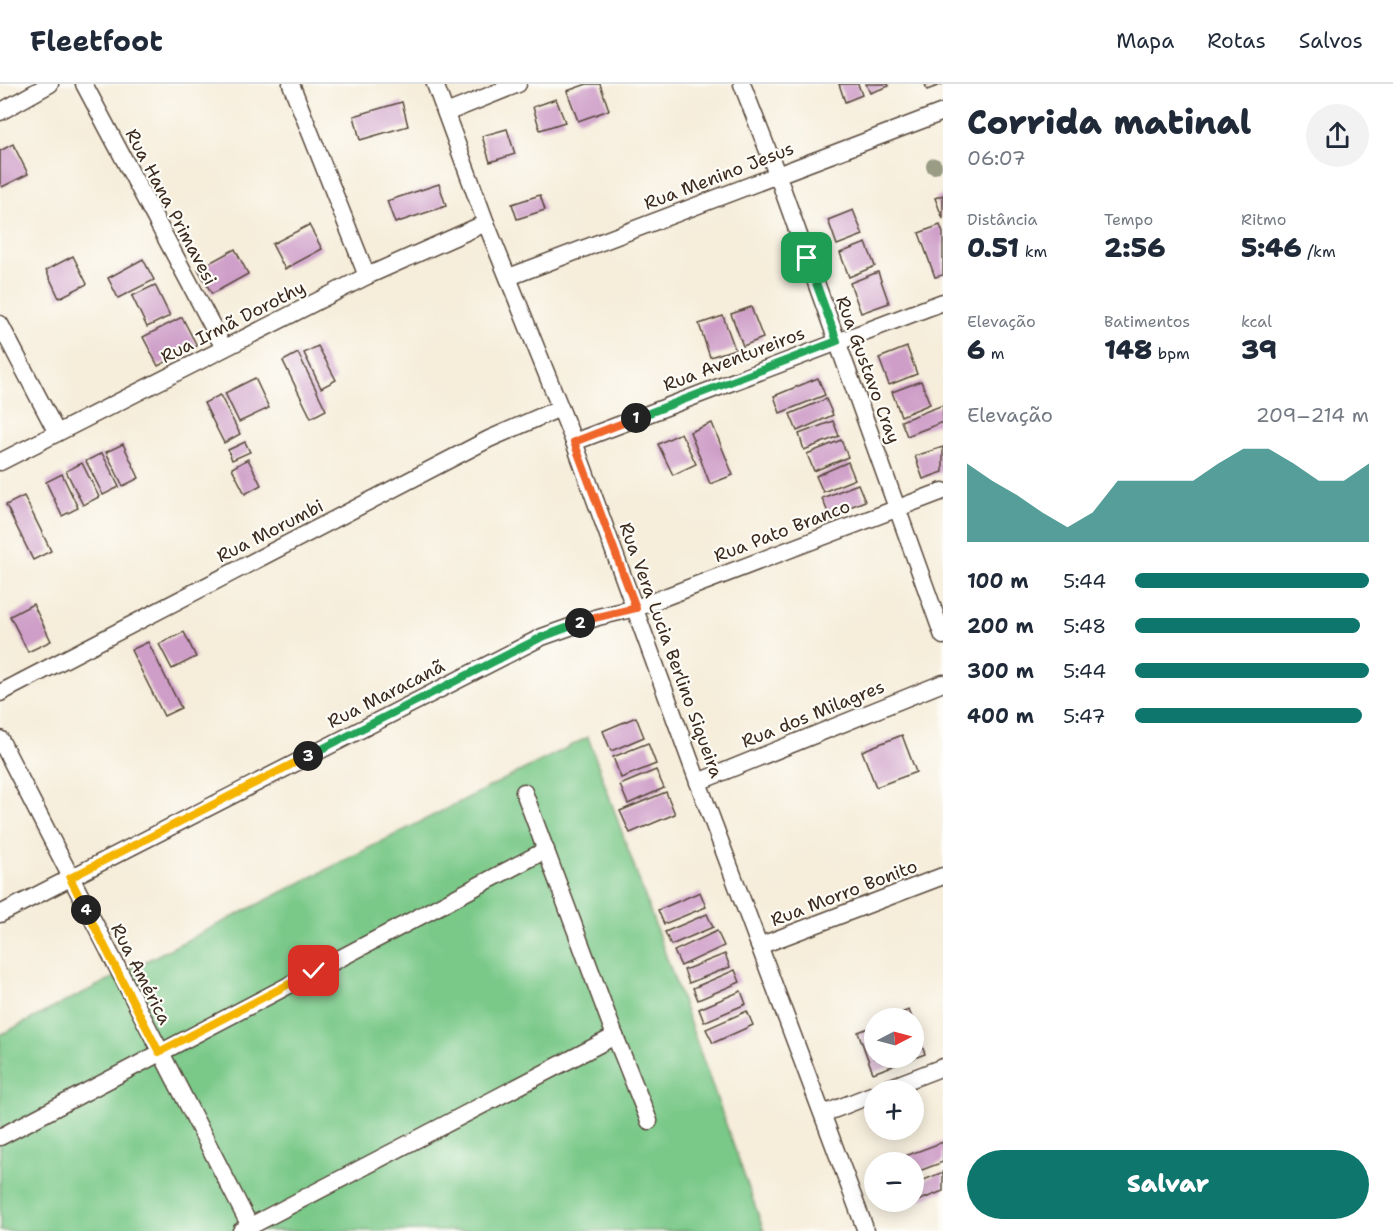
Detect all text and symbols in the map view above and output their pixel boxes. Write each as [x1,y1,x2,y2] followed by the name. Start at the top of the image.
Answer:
[30,22,163,60] text: Fleetfoot
[1116,27,1174,55] text: Mapa
[1207,27,1266,55] text: Rotas
[1299,27,1363,55] text: Salvos
[967,100,1252,145] text: Corrida matinal
[1306,104,1369,167] button: share
[120,125,222,289] street label: Rua Hana Primavesi
[641,136,797,216] street label: Rua Menino Jesus
[967,145,1026,171] text: 06:07
[967,209,1038,230] text: Distância
[1104,209,1153,230] text: Tempo
[1241,209,1286,230] text: Ritmo
[967,230,1019,265] text: 0.51
[1104,230,1166,265] text: 2:56
[1241,230,1302,265] text: 5:46
[781,232,832,283] pin
[790,241,823,274] icon: arrive
[1019,241,1047,262] text: km
[1302,241,1336,262] text: /km
[157,275,309,369] street label: Rua Irmã Dorothy
[830,293,906,447] street label: Rua Gustavo Cray
[967,311,1036,332] text: Elevação
[1104,311,1190,332] text: Batimentos
[1241,311,1272,332] text: kcal
[660,321,808,397] street label: Rua Aventureiros
[967,332,985,367] text: 6
[1104,332,1152,367] text: 148
[1241,332,1277,367] text: 39
[985,343,1004,364] text: m
[1152,343,1190,364] text: bpm
[967,402,1053,428] text: Elevação
[1256,402,1369,428] text: 209–214 m
[621,403,651,433] pin: 1
[632,407,640,428] text: 1
[213,494,327,568] street label: Rua Morumbi
[711,494,853,568] street label: Rua Pato Branco
[614,519,728,781] street label: Rua Vera Lucia Berlino Siqueira
[967,568,1029,594] text: 100 m
[1063,568,1106,594] text: 5:44
[565,608,595,638] pin: 2
[574,612,586,633] text: 2
[967,613,1034,639] text: 200 m
[1063,613,1106,639] text: 5:48
[323,654,449,734] street label: Rua Maracanã
[967,658,1034,684] text: 300 m
[1063,658,1106,684] text: 5:44
[738,674,888,754] street label: Rua dos Milagres
[967,703,1034,729] text: 400 m
[1063,703,1105,729] text: 5:47
[293,741,323,771] pin: 3
[302,745,314,766] text: 3
[767,854,921,932] street label: Rua Morro Bonito
[71,895,101,925] pin: 4
[80,899,92,920] text: 4
[105,919,177,1029] street label: Rua América
[288,945,339,996] pin
[297,954,330,987] icon: check
[864,1008,924,1068] north arrow
[864,1008,924,1212] map controls
[864,1080,924,1140] button: +
[967,1150,1369,1219] button: Salvar
[864,1152,924,1212] button: −

